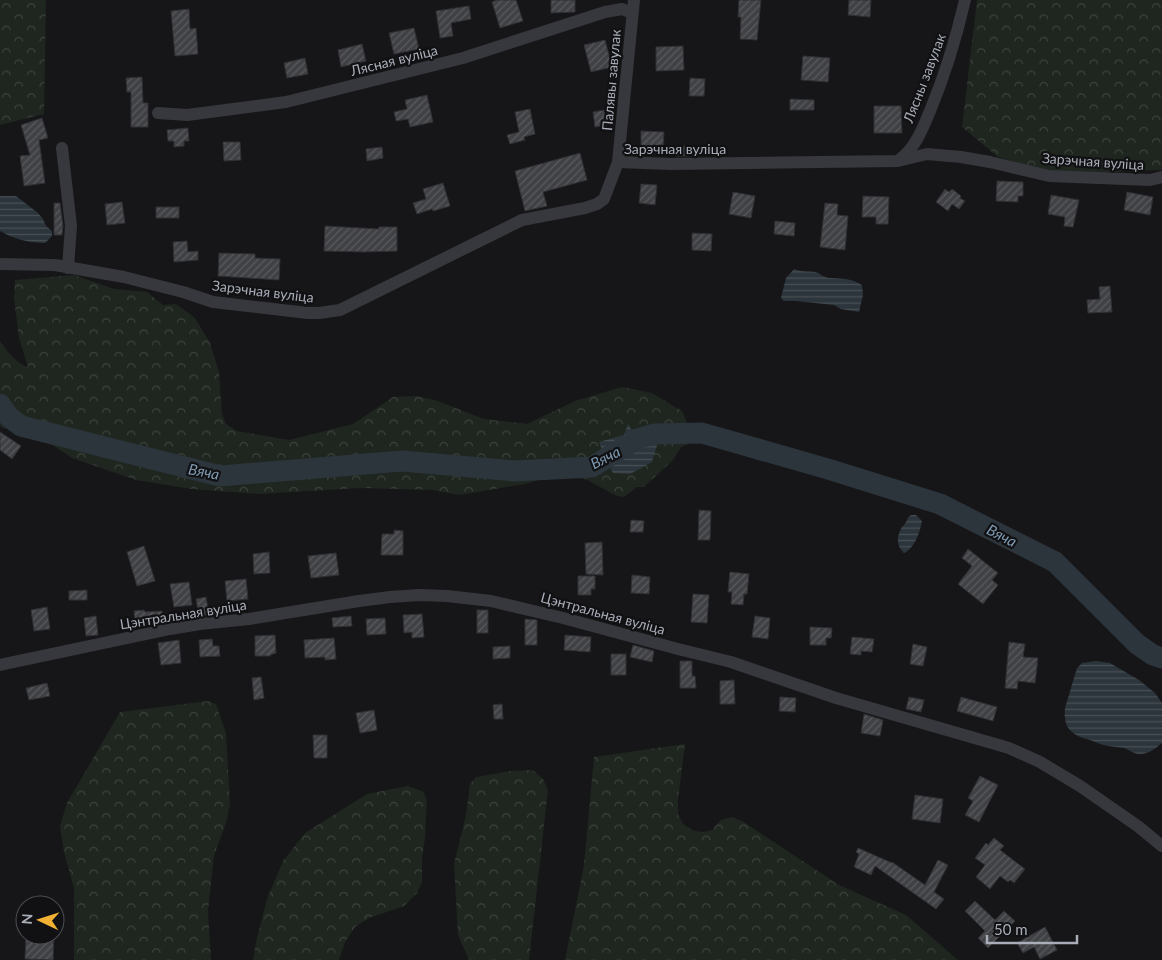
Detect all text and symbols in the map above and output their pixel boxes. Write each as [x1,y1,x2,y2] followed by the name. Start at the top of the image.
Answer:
[598,28,624,131] street label: Палявы завулак
[899,30,949,126] street label: Лясны завулак
[348,41,439,79] street label: Лясная вуліца
[624,140,726,157] street label: Зарэчная вуліца
[1041,149,1145,173] street label: Зарэчная вуліца
[211,276,315,306] street label: Зарэчная вуліца
[587,442,623,472] water label: Вяча
[187,459,221,483] water label: Вяча
[984,520,1020,550] water label: Вяча
[539,588,667,638] street label: Цэнтральная вуліца
[119,596,248,632] street label: Цэнтральная вуліца
[15,895,65,945] north arrow
[987,912,1077,944] scale bar
[18,913,35,925] text: N
[994,920,1028,938] text: 50 m

